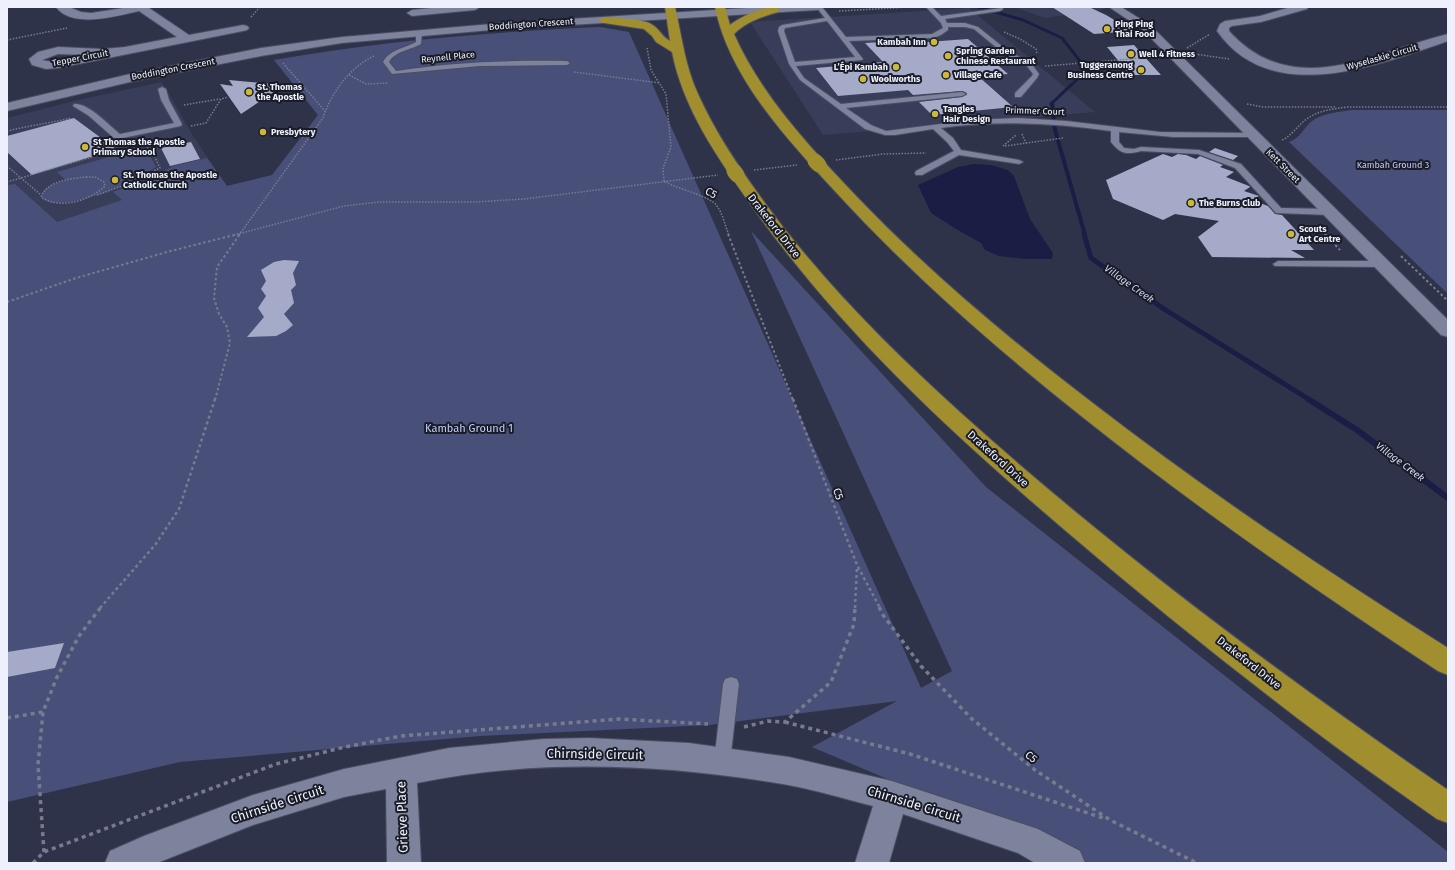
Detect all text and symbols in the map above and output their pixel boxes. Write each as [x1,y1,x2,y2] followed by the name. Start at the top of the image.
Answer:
[488,16,574,32] street label: Boddington Crescent
[1115,19,1155,39] place label: Ping Ping Thai Food
[1102,24,1112,34] marker: Ping Ping Thai Food
[877,37,926,47] place label: Kambah Inn
[929,37,939,47] marker: Kambah Inn
[1346,42,1419,72] street label: Wyselaskie Circuit
[956,46,1036,66] place label: Spring Garden Chinese Restaurant
[51,48,109,68] street label: Tepper Circuit
[421,49,476,65] street label: Reynell Place
[1126,49,1136,59] marker: Well 4 Fitness
[1139,49,1196,59] place label: Well 4 Fitness
[943,51,953,61] marker: Spring Garden Chinese Restaurant
[130,56,216,82] street label: Boddington Crescent
[1068,60,1133,80] place label: Tuggeranong Business Centre
[834,61,888,72] place label: L’Épi Kambah
[891,62,901,72] marker: L’Épi Kambah
[1136,65,1146,75] marker: Tuggeranong Business Centre
[941,70,951,80] marker: Village Cafe
[953,70,1002,80] place label: Village Cafe
[858,74,868,84] marker: Woolworths
[871,74,921,84] place label: Woolworths
[257,82,304,102] place label: St. Thomas the Apostle
[244,87,254,97] marker: St. Thomas the Apostle
[943,104,990,124] place label: Tangles Hair Design
[1005,105,1066,117] street label: Primmer Court
[930,109,940,119] marker: Tangles Hair Design
[258,127,268,137] marker: Presbytery
[271,127,316,137] place label: Presbytery
[93,137,185,157] place label: St Thomas the Apostle Primary School
[80,142,90,152] marker: St Thomas the Apostle Primary School
[1264,147,1302,185] street label: Kett Street
[1357,160,1429,170] park label: Kambah Ground 3
[123,170,217,190] place label: St. Thomas the Apostle Catholic Church
[110,175,120,185] marker: St. Thomas the Apostle Catholic Church
[703,185,720,202] street label: C5
[745,191,803,261] street label: Drakeford Drive
[1186,198,1196,208] marker: The Burns Club
[1199,198,1261,208] place label: The Burns Club
[1298,224,1340,244] place label: Scouts Art Centre
[1286,229,1296,239] marker: Scouts Art Centre
[1102,262,1157,306] water label: Village Creek
[425,422,513,435] park label: Kambah Ground 1
[965,428,1031,490] street label: Drakeford Drive
[1373,440,1427,485] water label: Village Creek
[830,486,846,502] street label: C5
[1214,634,1284,692] street label: Drakeford Drive
[547,746,644,762] street label: Chirnside Circuit
[1022,748,1040,766] street label: C5
[393,781,411,853] street label: Grieve Place
[229,782,326,826] street label: Chirnside Circuit
[866,783,963,825] street label: Chirnside Circuit

